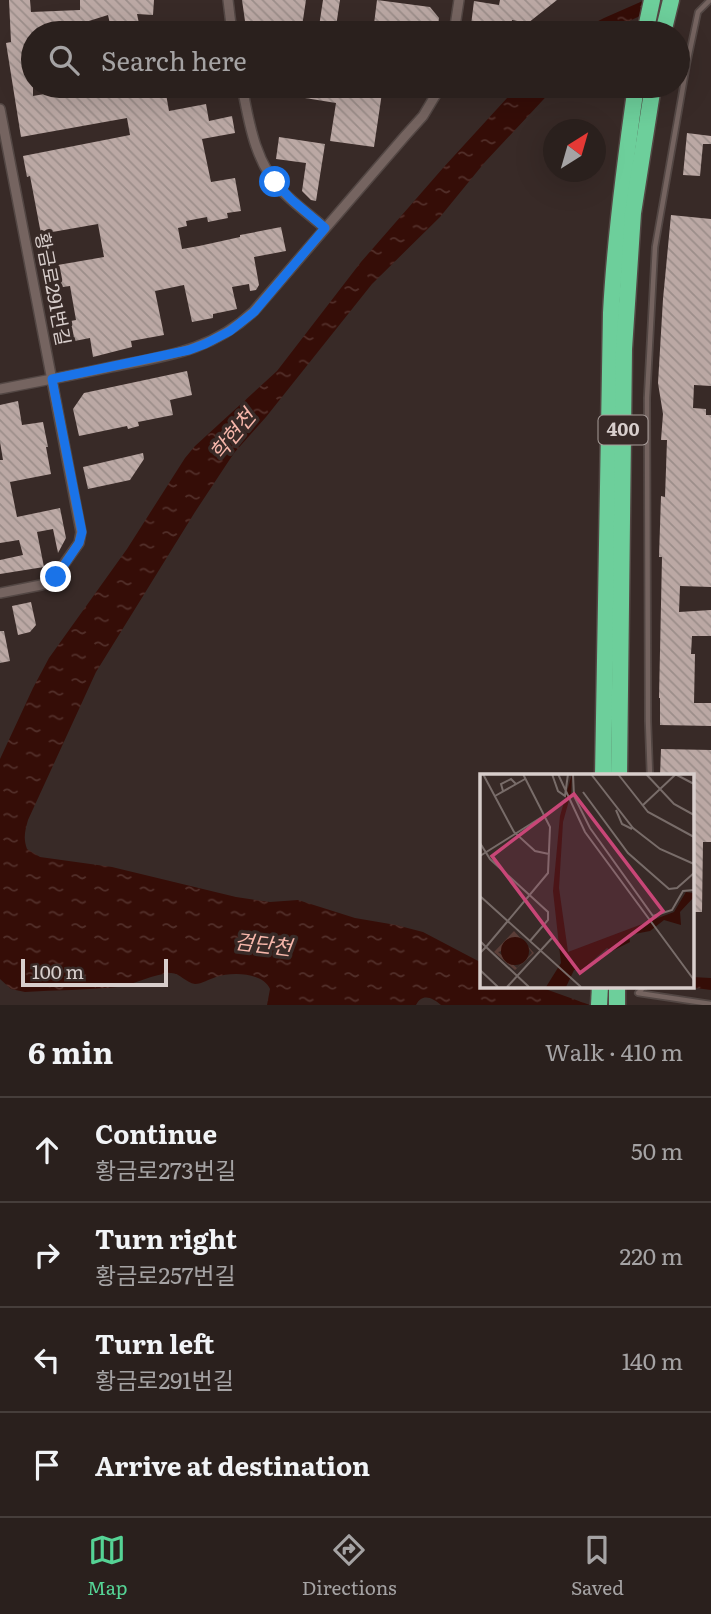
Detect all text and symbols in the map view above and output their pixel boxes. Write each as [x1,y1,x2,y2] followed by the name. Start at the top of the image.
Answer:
[21,21,690,98] search box
[101,40,247,79] text: Search here
[45,41,83,79] icon: search
[543,119,606,182] north arrow
[259,166,290,197] route start
[29,230,79,348] street label: 황금로291번길
[201,399,263,466] water label: 학현천
[598,416,648,444] road number: 400
[40,561,71,592] route end
[480,774,694,988] inset map
[233,924,297,962] water label: 검단천
[21,956,168,988] scale bar
[32,957,84,985] text: 100 m
[28,1029,113,1073] text: 6 min
[545,1034,683,1068] text: Walk · 410 m
[95,1113,217,1152] text: Continue
[28,1131,66,1169] icon: ahead
[631,1133,683,1167] text: 50 m
[95,1152,236,1186] text: 황금로273번길
[95,1218,237,1257] text: Turn right
[28,1236,66,1274] icon: right
[619,1238,683,1272] text: 220 m
[95,1257,236,1291] text: 황금로257번길
[95,1323,214,1362] text: Turn left
[28,1341,66,1379] icon: left
[622,1343,683,1377] text: 140 m
[95,1362,234,1396] text: 황금로291번길
[95,1445,370,1484] text: Arrive at destination
[28,1446,66,1484] icon: arrive
[87,1531,128,1601] tab: Map
[302,1531,397,1601] tab: Directions
[571,1531,624,1601] tab: Saved

